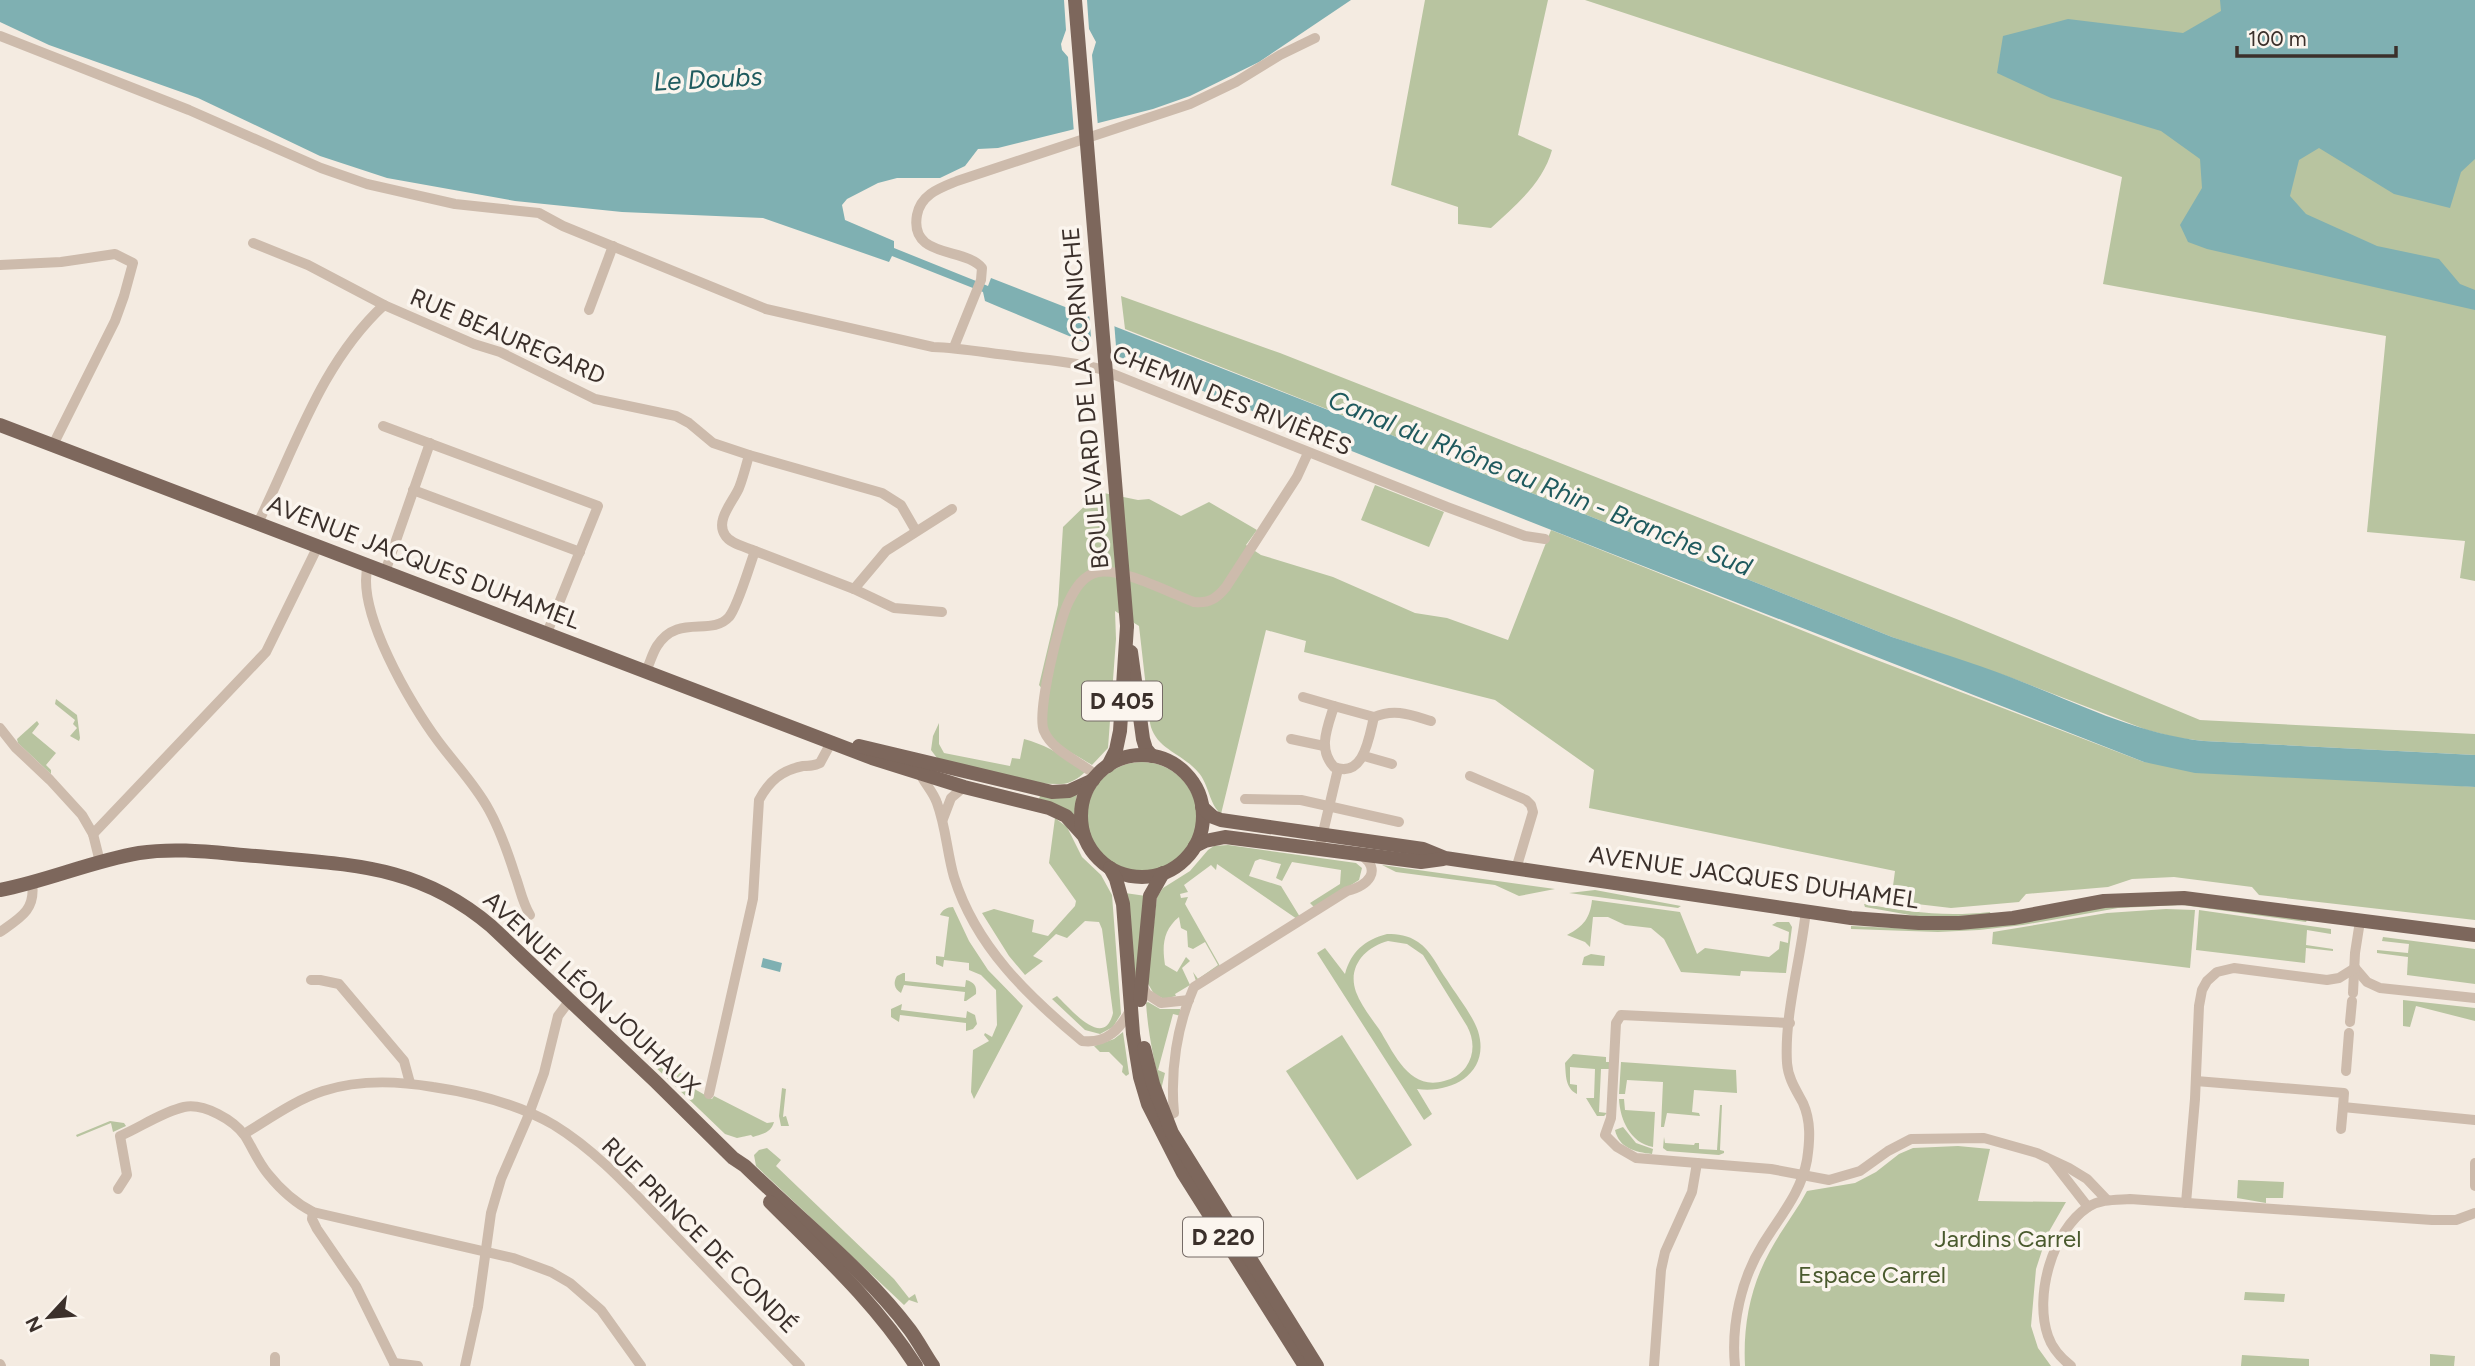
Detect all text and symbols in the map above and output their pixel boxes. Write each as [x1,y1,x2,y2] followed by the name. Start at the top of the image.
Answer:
[2237,14,2396,58] scale bar
[2248,26,2307,51] text: 100 m
[653,60,763,98] water label: Le Doubs
[1056,226,1114,570] street label: BOULEVARD DE LA CORNICHE
[406,282,610,390] street label: RUE BEAUREGARD
[1108,339,1356,461] street label: CHEMIN DES RIVIÈRES
[1324,383,1757,583] water label: Canal du Rhône au Rhin - Branche Sud
[264,489,585,635] street label: AVENUE JACQUES DUHAMEL
[1082,681,1162,720] road number: D 405
[1587,840,1921,915] street label: AVENUE JACQUES DUHAMEL
[478,885,706,1101] street label: AVENUE LÉON JOUHAUX
[596,1131,804,1339] street label: RUE PRINCE DE CONDÉ
[1183,1218,1263,1256] road number: D 220
[1935,1224,2082,1253] park label: Jardins Carrel
[1798,1260,1946,1289] park label: Espace Carrel
[14,1282,84,1352] north arrow
[21,1313,48,1336] text: N

